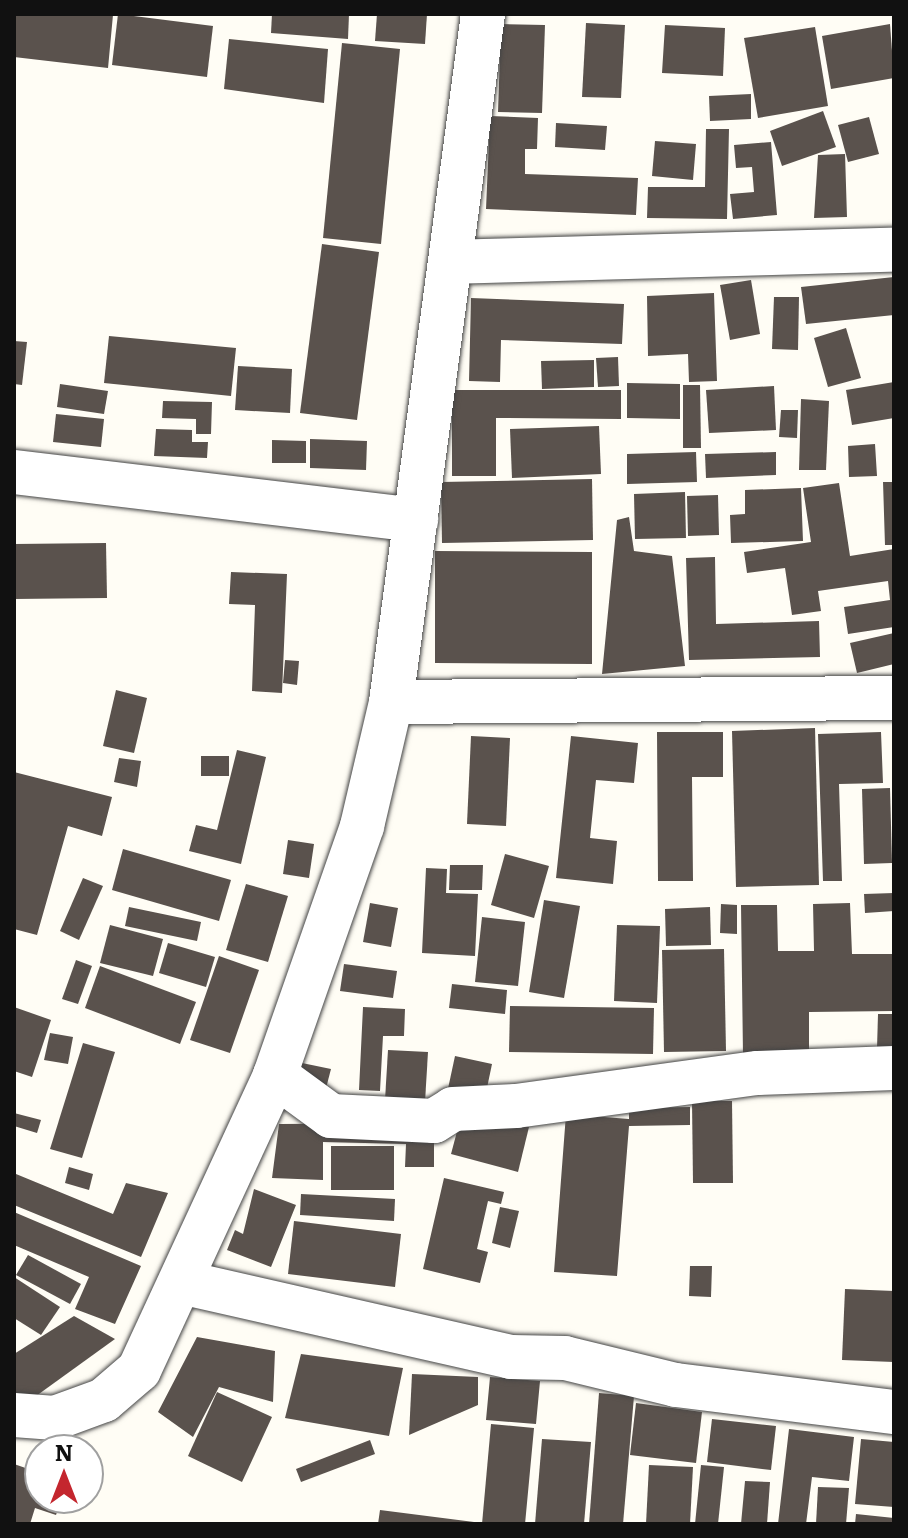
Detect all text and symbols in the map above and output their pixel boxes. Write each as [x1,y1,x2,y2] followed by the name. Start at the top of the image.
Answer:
[24,1434,104,1514] north arrow
[55,1435,73,1468] text: N

